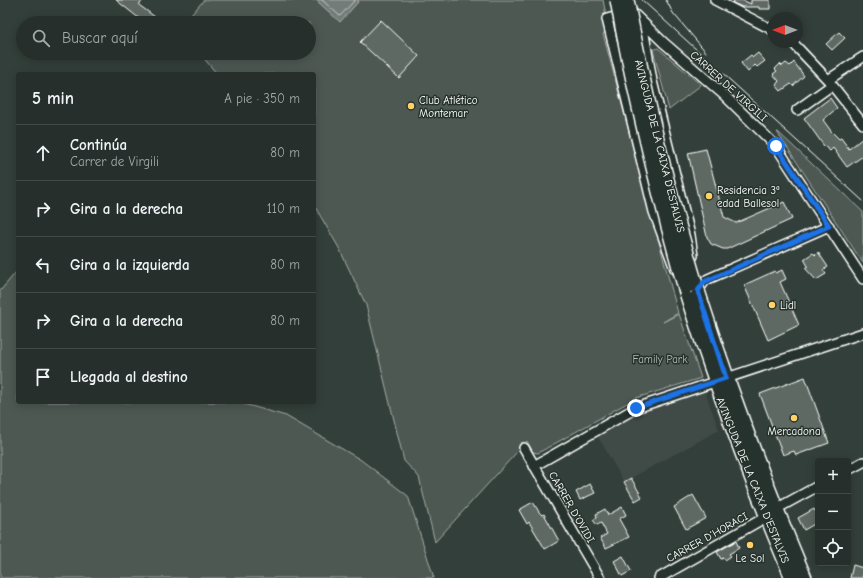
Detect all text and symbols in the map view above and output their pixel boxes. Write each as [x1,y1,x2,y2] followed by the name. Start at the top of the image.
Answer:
[767,12,803,48] north arrow
[16,16,316,60] search box
[30,27,52,49] icon: search
[62,29,138,47] text: Buscar aquí
[687,48,770,124] street label: CARRER DE VIRGILI
[632,58,687,234] street label: AVINGUDA DE LA CAIXA D'ESTALVIS
[32,89,74,108] text: 5 min
[224,91,300,106] text: A pie · 350 m
[419,94,478,120] place label: Club Atlético Montemar
[406,101,416,111] marker: Club Atlético Montemar
[70,136,127,154] text: Continúa
[767,137,785,155] route start
[32,142,54,164] icon: ahead
[270,145,300,160] text: 80 m
[70,154,159,169] text: Carrer de Virgili
[717,184,779,210] place label: Residencia 3ª edad Ballesol
[704,191,714,201] marker: Residencia 3ª edad Ballesol
[32,198,54,220] icon: right
[70,200,183,218] text: Gira a la derecha
[267,201,300,216] text: 110 m
[32,254,54,276] icon: left
[70,256,190,274] text: Gira a la izquierda
[270,257,300,272] text: 80 m
[780,299,796,312] place label: Lidl
[767,300,777,310] marker: Lidl
[32,310,54,332] icon: right
[70,312,183,330] text: Gira a la derecha
[270,313,300,328] text: 80 m
[632,353,688,366] park label: Family Park
[32,366,54,388] icon: arrive
[70,368,188,386] text: Llegada al destino
[713,395,792,565] street label: AVINGUDA DE LA CAIXA D'ESTALVIS
[627,399,645,417] route end
[789,413,799,423] marker: Mercadona
[767,425,821,438] place label: Mercadona
[815,458,851,566] map controls
[815,458,851,494] button: +
[546,469,597,545] street label: CARRER D'OVIDI
[815,494,851,530] button: −
[664,510,750,565] street label: CARRER D'HORACI
[815,530,851,566] button: locate
[745,540,755,550] marker: Le Sol
[736,552,764,565] place label: Le Sol

